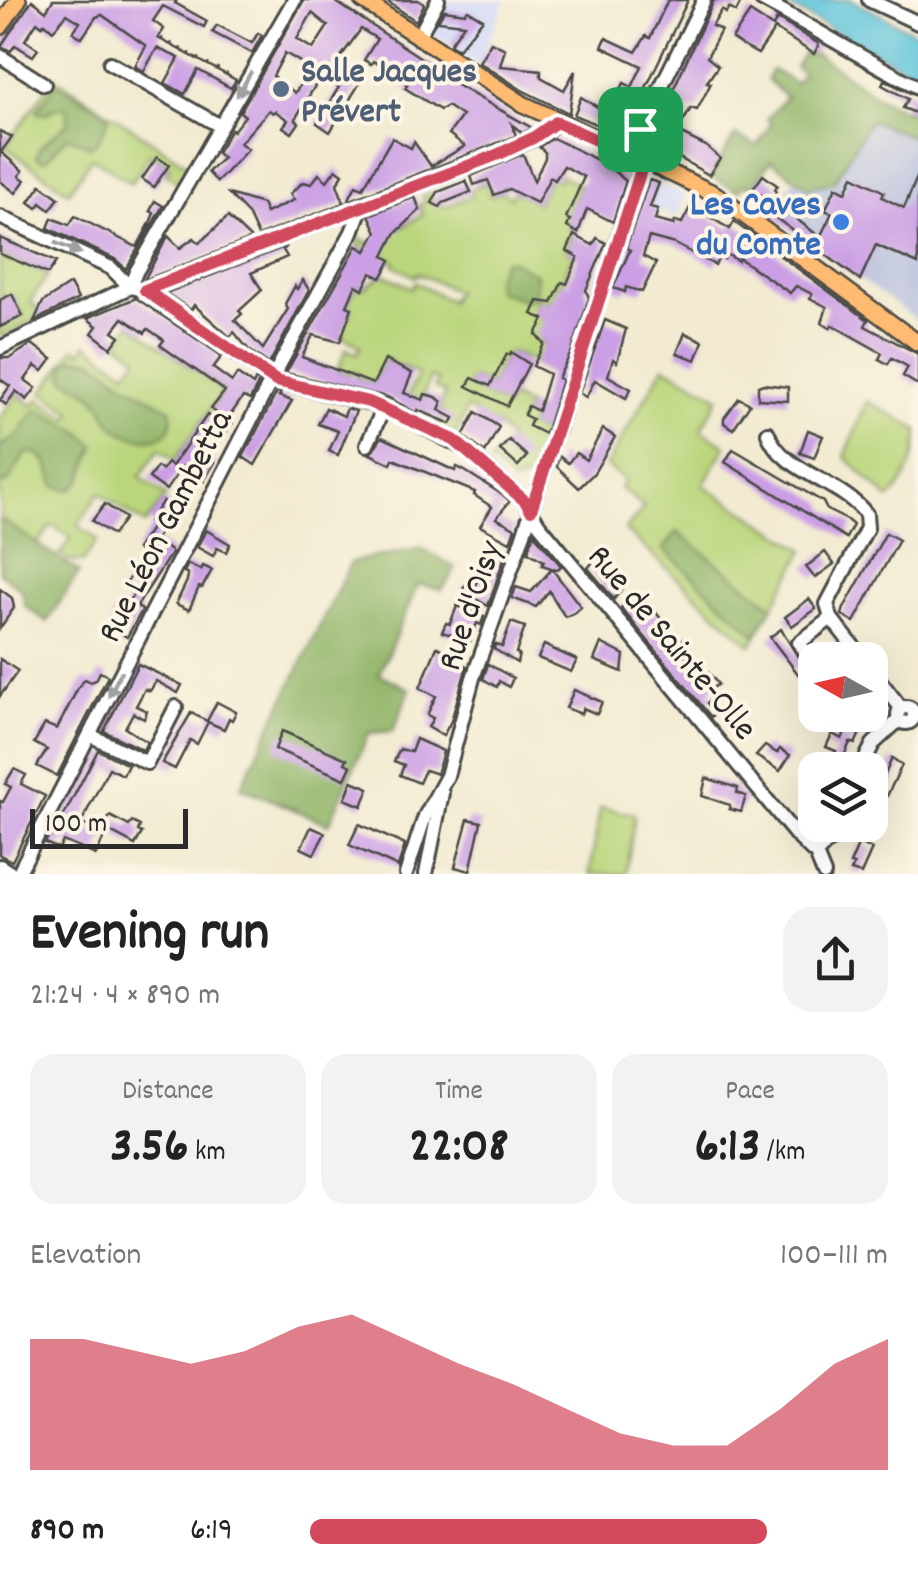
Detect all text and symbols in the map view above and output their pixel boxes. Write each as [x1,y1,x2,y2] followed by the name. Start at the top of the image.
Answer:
[301,49,477,139] place label: Salle Jacques Prévert
[236,70,253,98] one-way arrow
[270,78,292,100] marker: Salle Jacques Prévert
[598,87,683,172] pin
[613,102,668,157] icon: arrive
[690,182,821,272] place label: Les Caves du Comte
[830,211,852,233] marker: Les Caves du Comte
[53,241,83,257] one-way arrow
[87,402,248,653] street label: Rue Léon Gambetta
[427,534,518,678] street label: Rue d'Oisy
[573,535,767,753] street label: Rue de Sainte-Olle
[798,642,888,732] north arrow
[798,642,888,842] map controls
[107,669,124,698] one-way arrow
[798,752,888,842] button: layers
[30,804,188,848] scale bar
[45,806,107,846] text: 100 m
[30,897,269,976] text: Evening run
[783,907,888,1012] button: share
[30,974,220,1020] text: 21:24 · 4 × 890 m
[122,1073,214,1113] text: Distance
[435,1073,483,1113] text: Time
[725,1073,775,1113] text: Pace
[110,1113,189,1185] text: 3.56
[409,1113,509,1185] text: 22:08
[694,1113,760,1185] text: 6:13
[189,1134,226,1174] text: km
[760,1134,806,1174] text: /km
[30,1234,141,1280] text: Elevation
[780,1234,888,1280] text: 100–111 m
[30,1509,104,1555] text: 890 m
[190,1509,233,1555] text: 6:19

